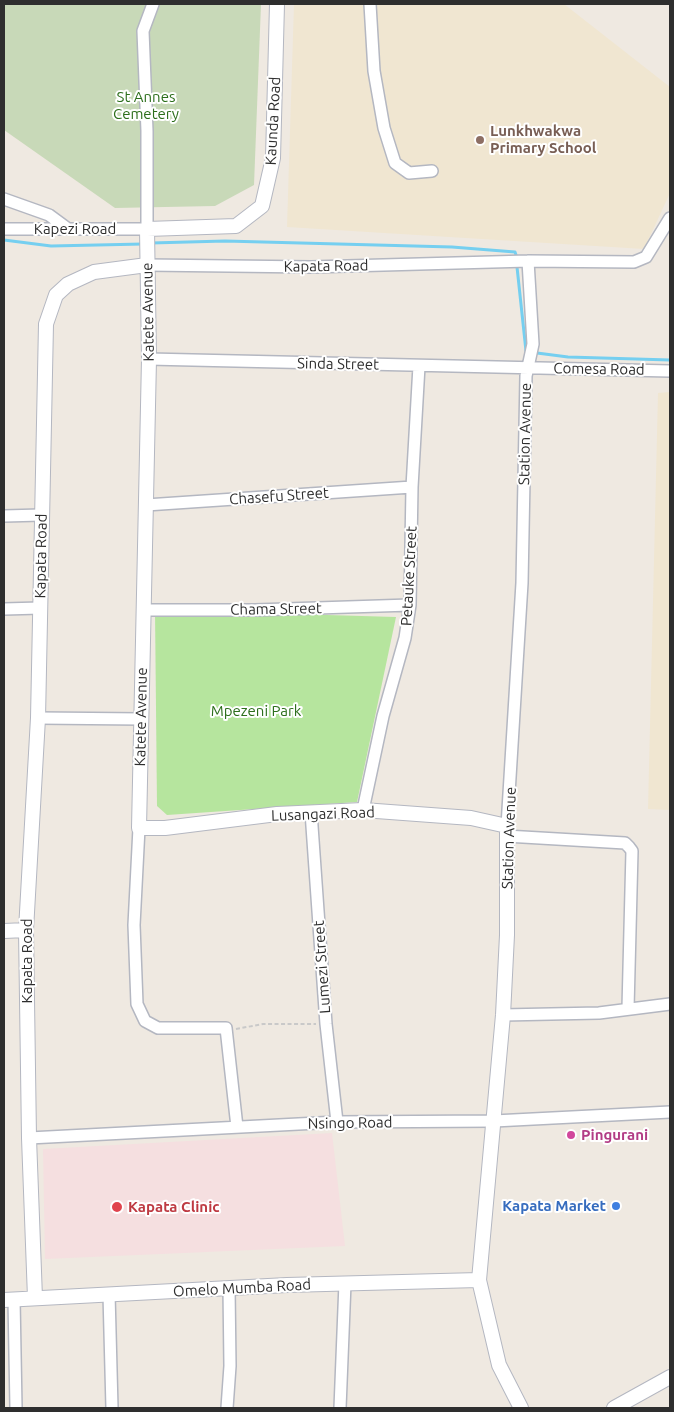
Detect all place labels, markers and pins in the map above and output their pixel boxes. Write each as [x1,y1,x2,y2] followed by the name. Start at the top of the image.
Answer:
[490,122,596,157] place label: Lunkhwakwa Primary School
[474,134,486,146] marker: Lunkhwakwa Primary School
[581,1126,648,1144] place label: Pingurani
[565,1129,577,1141] marker: Pingurani
[502,1197,606,1215] place label: Kapata Market
[128,1198,220,1216] place label: Kapata Clinic
[110,1200,124,1214] marker: Kapata Clinic
[610,1200,622,1212] marker: Kapata Market

